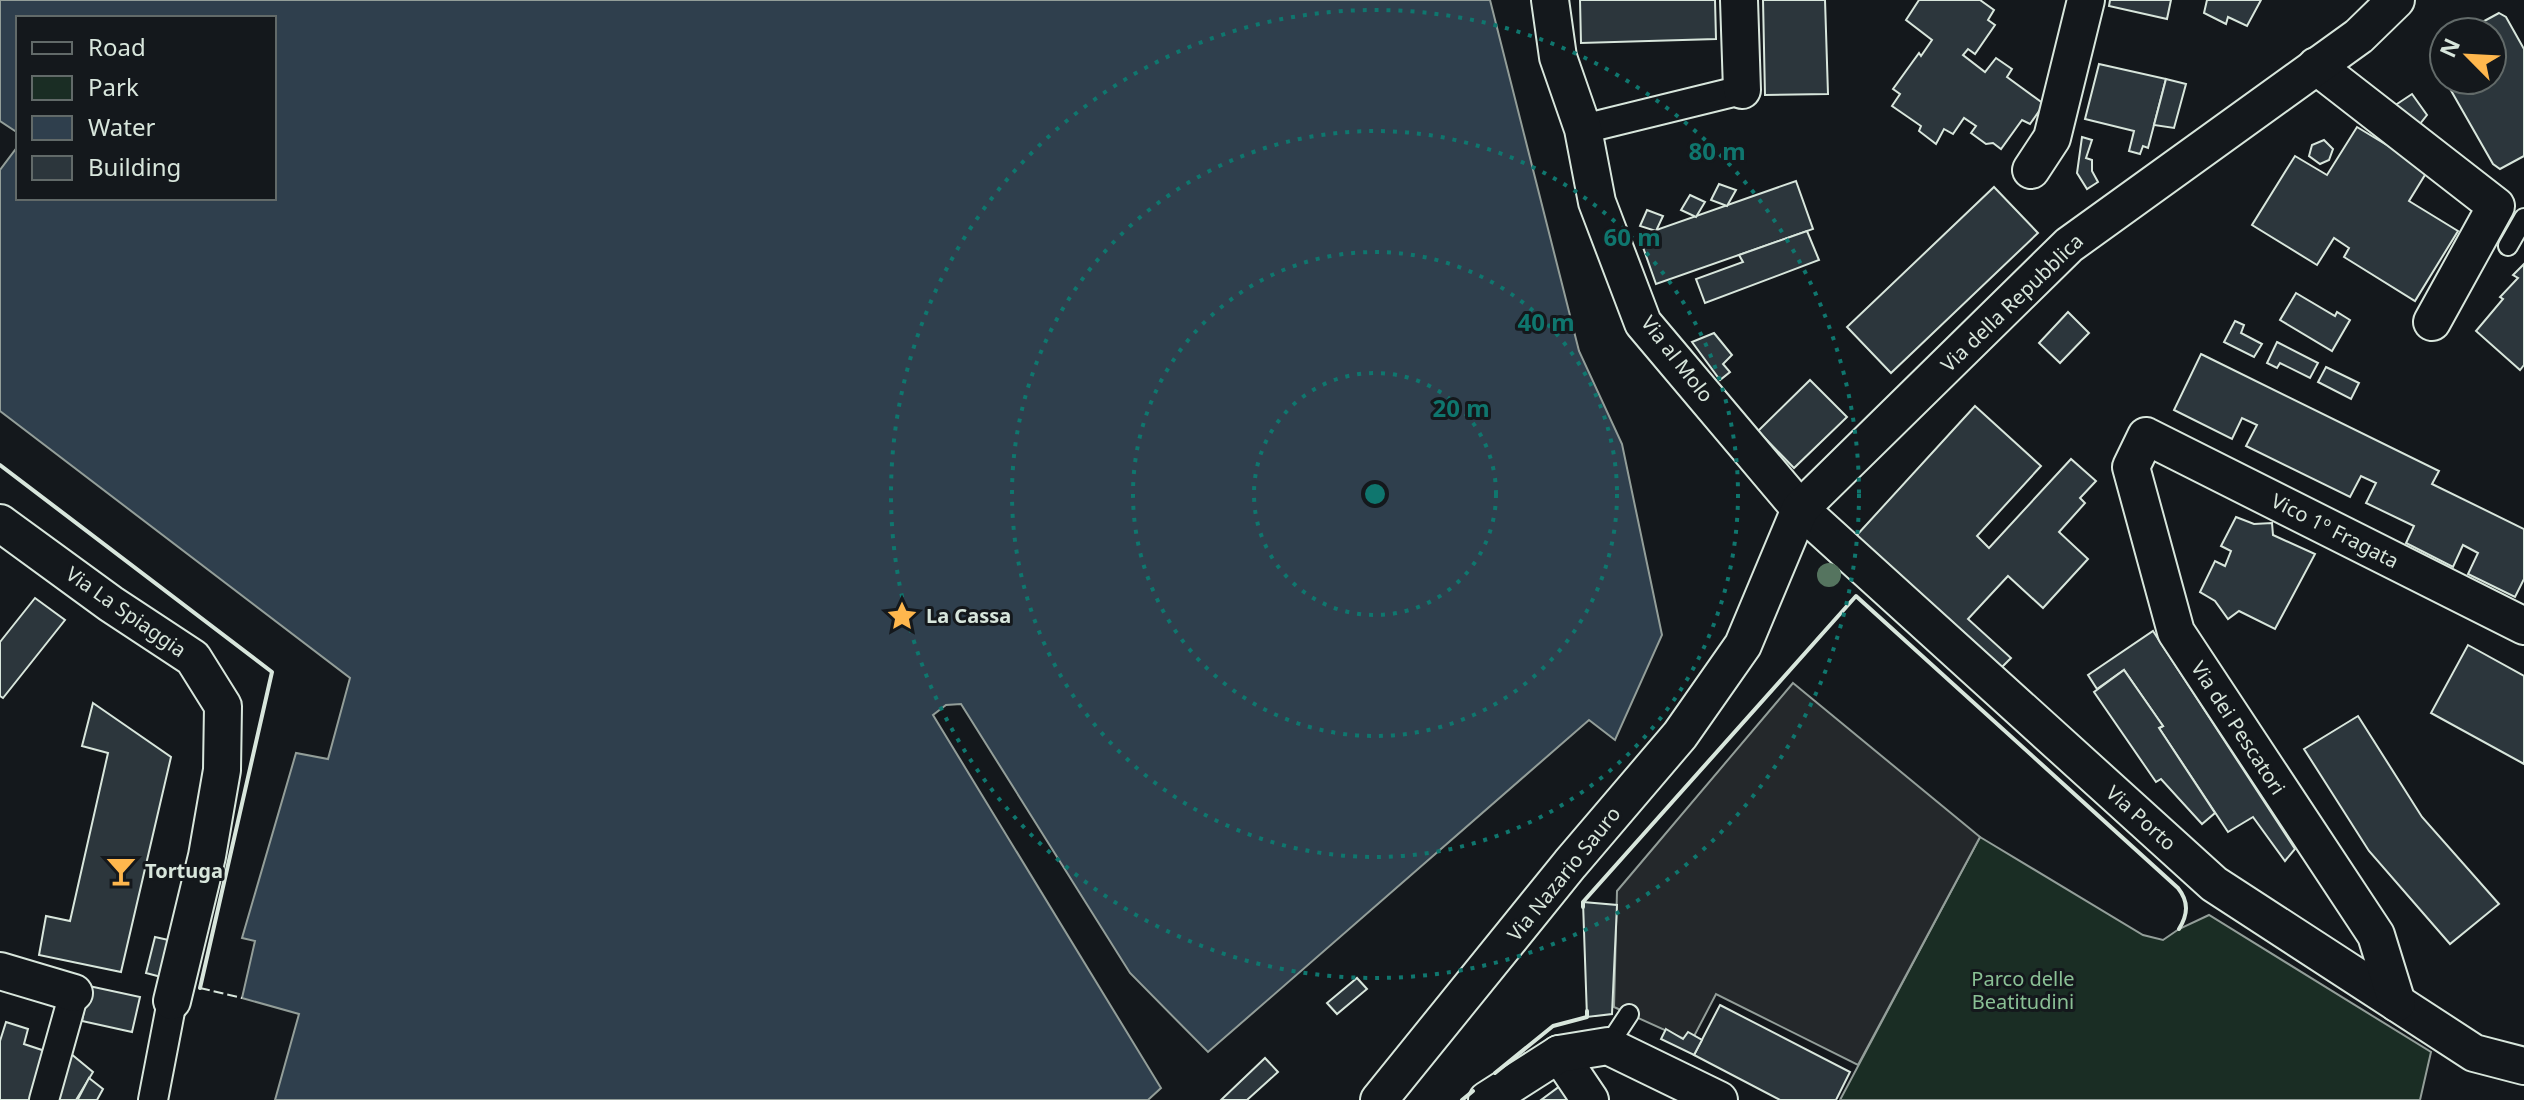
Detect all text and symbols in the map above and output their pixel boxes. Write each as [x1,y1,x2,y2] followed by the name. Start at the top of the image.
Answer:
[16,16,276,200] legend
[2428,16,2508,96] north arrow
[88,30,146,63] text: Road
[2431,33,2466,62] text: N
[88,70,139,103] text: Park
[88,110,156,143] text: Water
[1688,134,1746,167] text: 80 m
[88,150,181,183] text: Building
[1603,220,1661,253] text: 60 m
[1935,228,2089,378] street label: Via della Repubblica
[1517,305,1575,338] text: 40 m
[1635,310,1720,407] street label: Via al Molo
[1432,391,1490,424] text: 20 m
[1361,480,1389,508] centre of rings
[2267,487,2404,574] street label: Vico 1º Fragata
[61,560,192,663] street label: Via La Spiaggia
[885,599,919,633] place icon: La Cassa
[926,602,1011,629] place label: La Cassa
[2185,656,2292,800] street label: Via dei Pescatori
[2101,779,2182,856] street label: Via Porto
[1501,801,1626,947] street label: Via Nazario Sauro
[104,854,138,888] bar icon: Tortuga
[145,857,223,884] place label: Tortuga
[1971,965,2075,1015] park label: Parco delle Beatitudini

